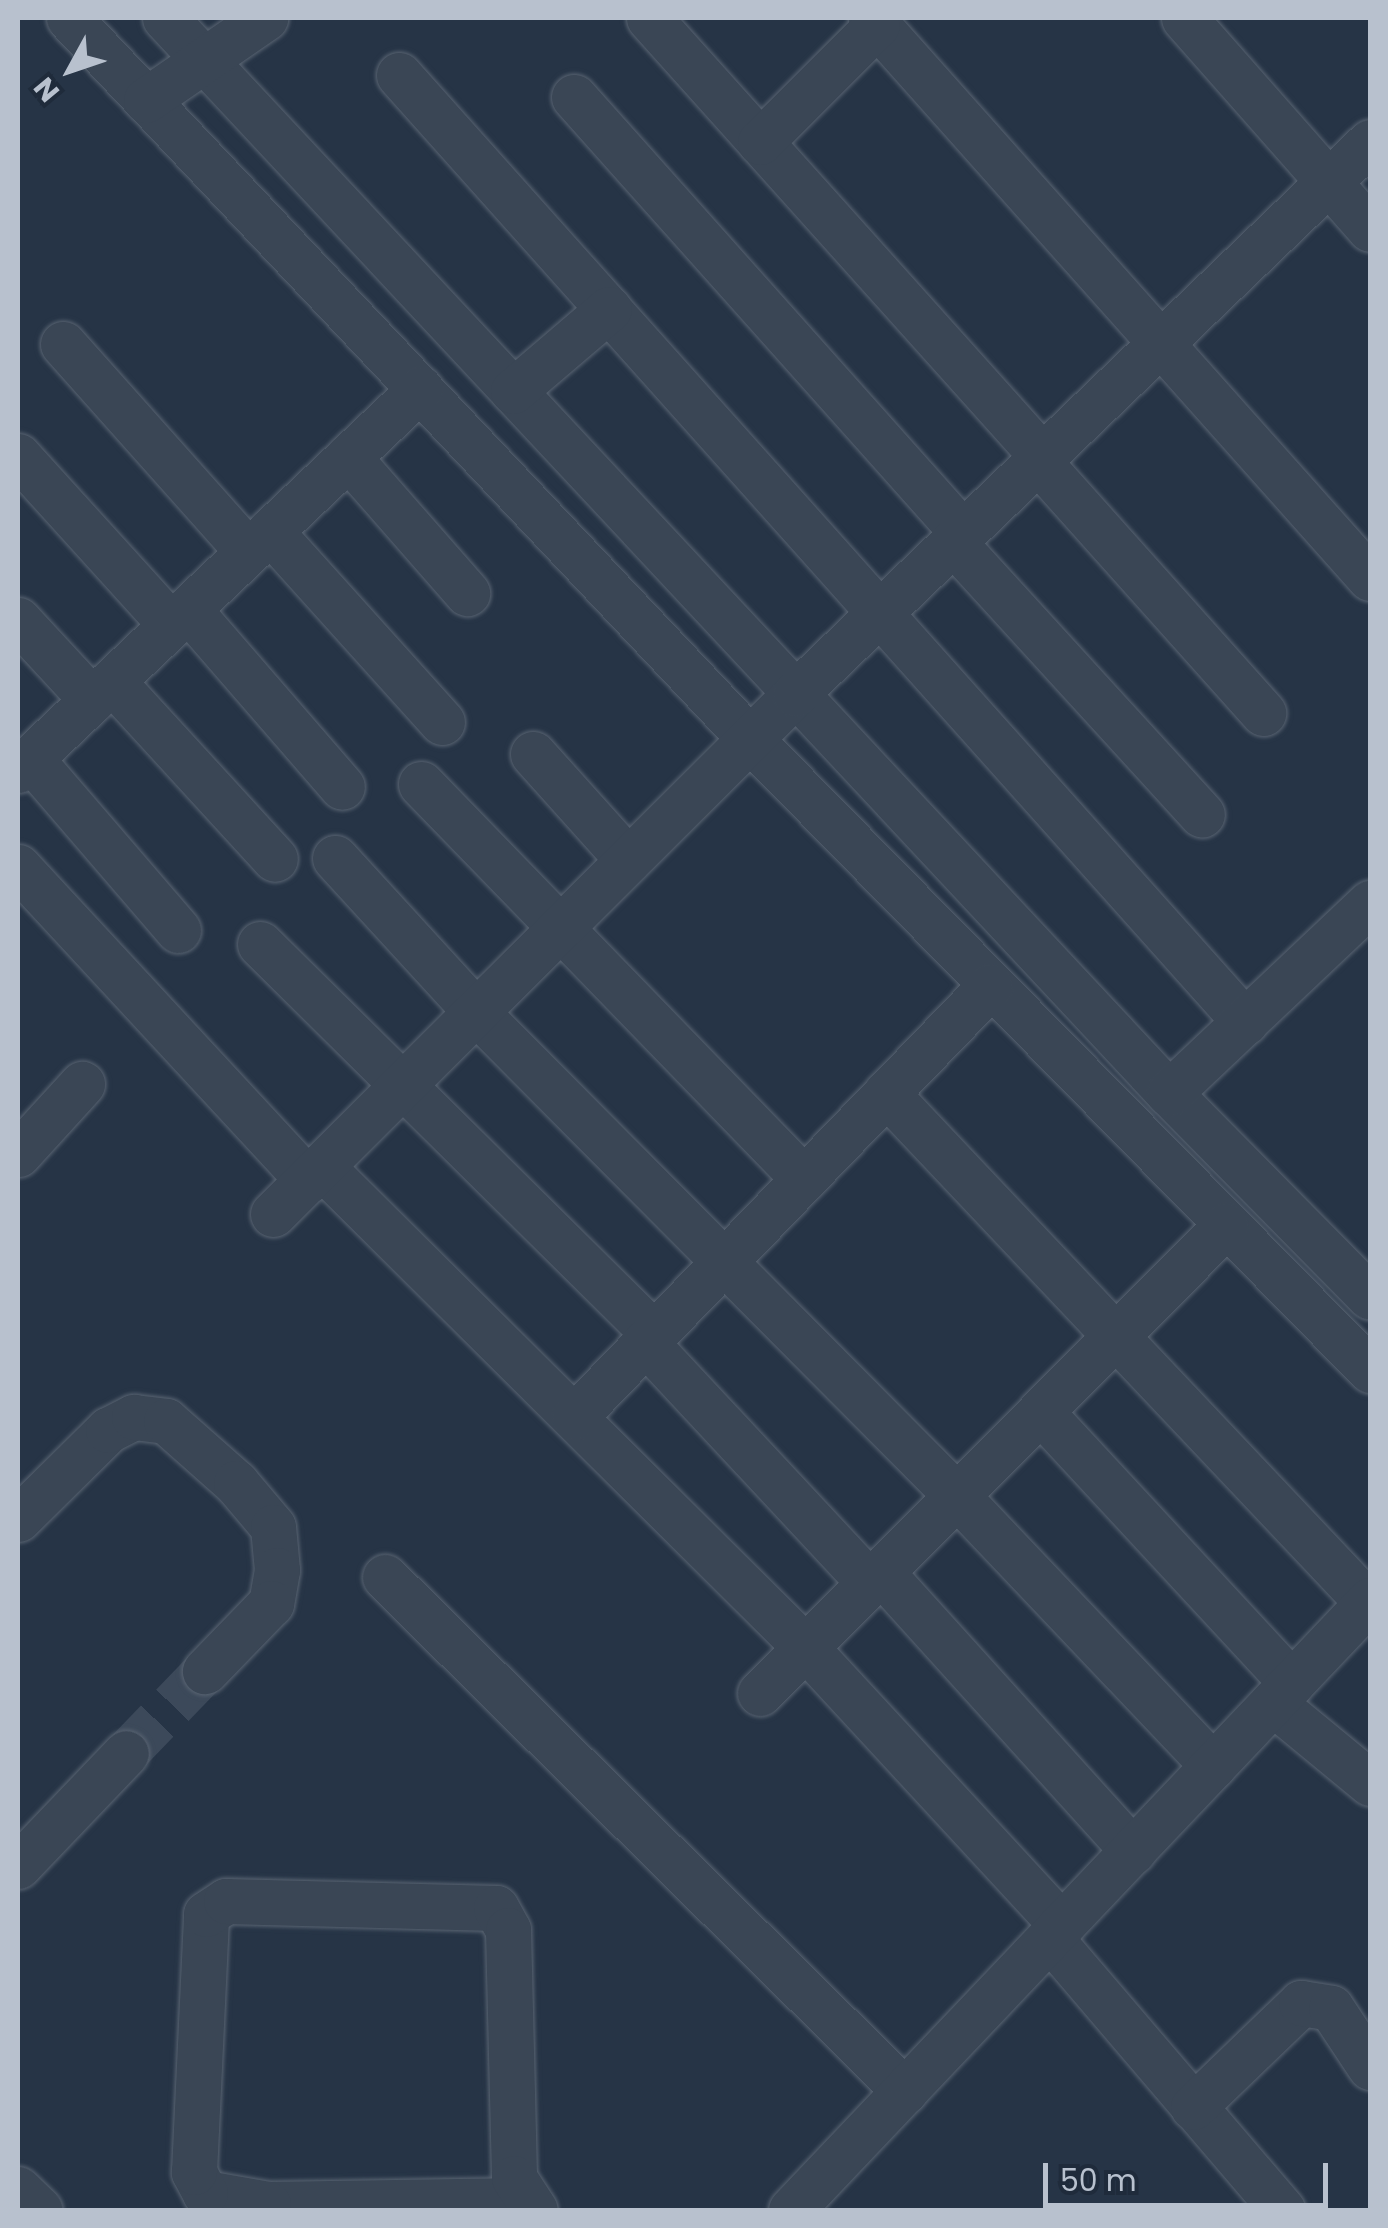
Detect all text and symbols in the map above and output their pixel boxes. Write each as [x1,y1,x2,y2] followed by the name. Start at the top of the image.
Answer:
[20,20,120,120] north arrow
[25,69,68,110] text: N
[1048,2143,1333,2205] scale bar
[1060,2159,1137,2202] text: 50 m

